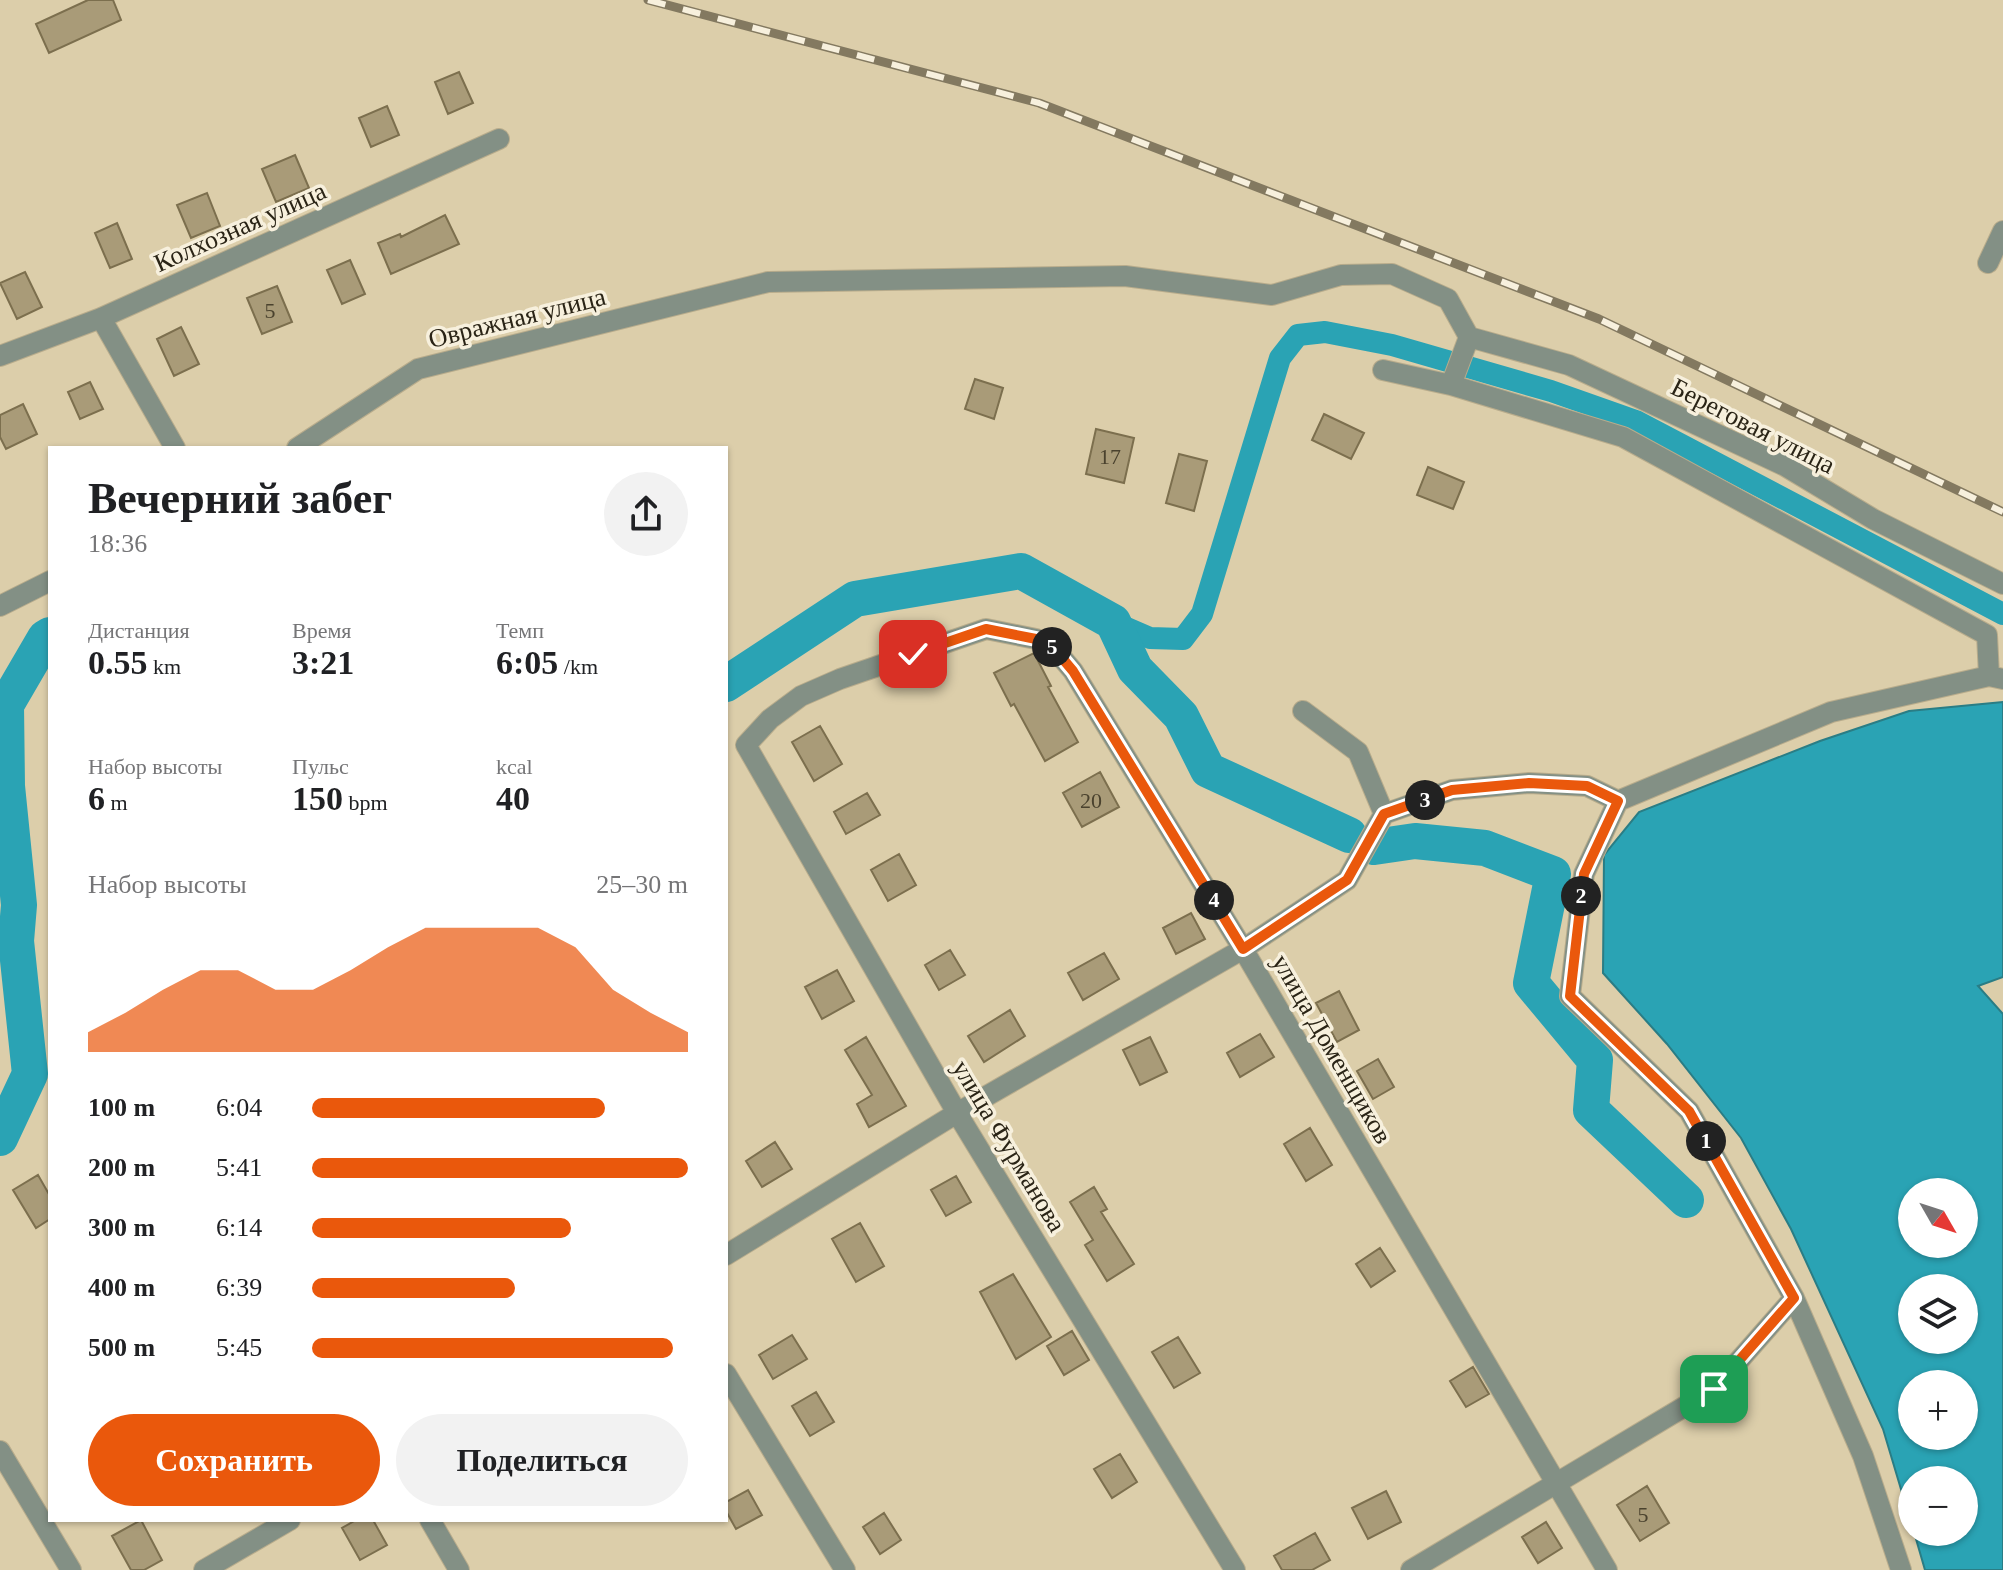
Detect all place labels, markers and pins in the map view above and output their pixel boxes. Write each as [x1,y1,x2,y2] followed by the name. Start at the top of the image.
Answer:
[879,620,947,688] pin
[1032,627,1072,667] pin: 5
[1405,780,1445,820] pin: 3
[1561,876,1601,916] pin: 2
[1194,880,1234,920] pin: 4
[1686,1121,1726,1161] pin: 1
[1680,1355,1748,1423] pin

